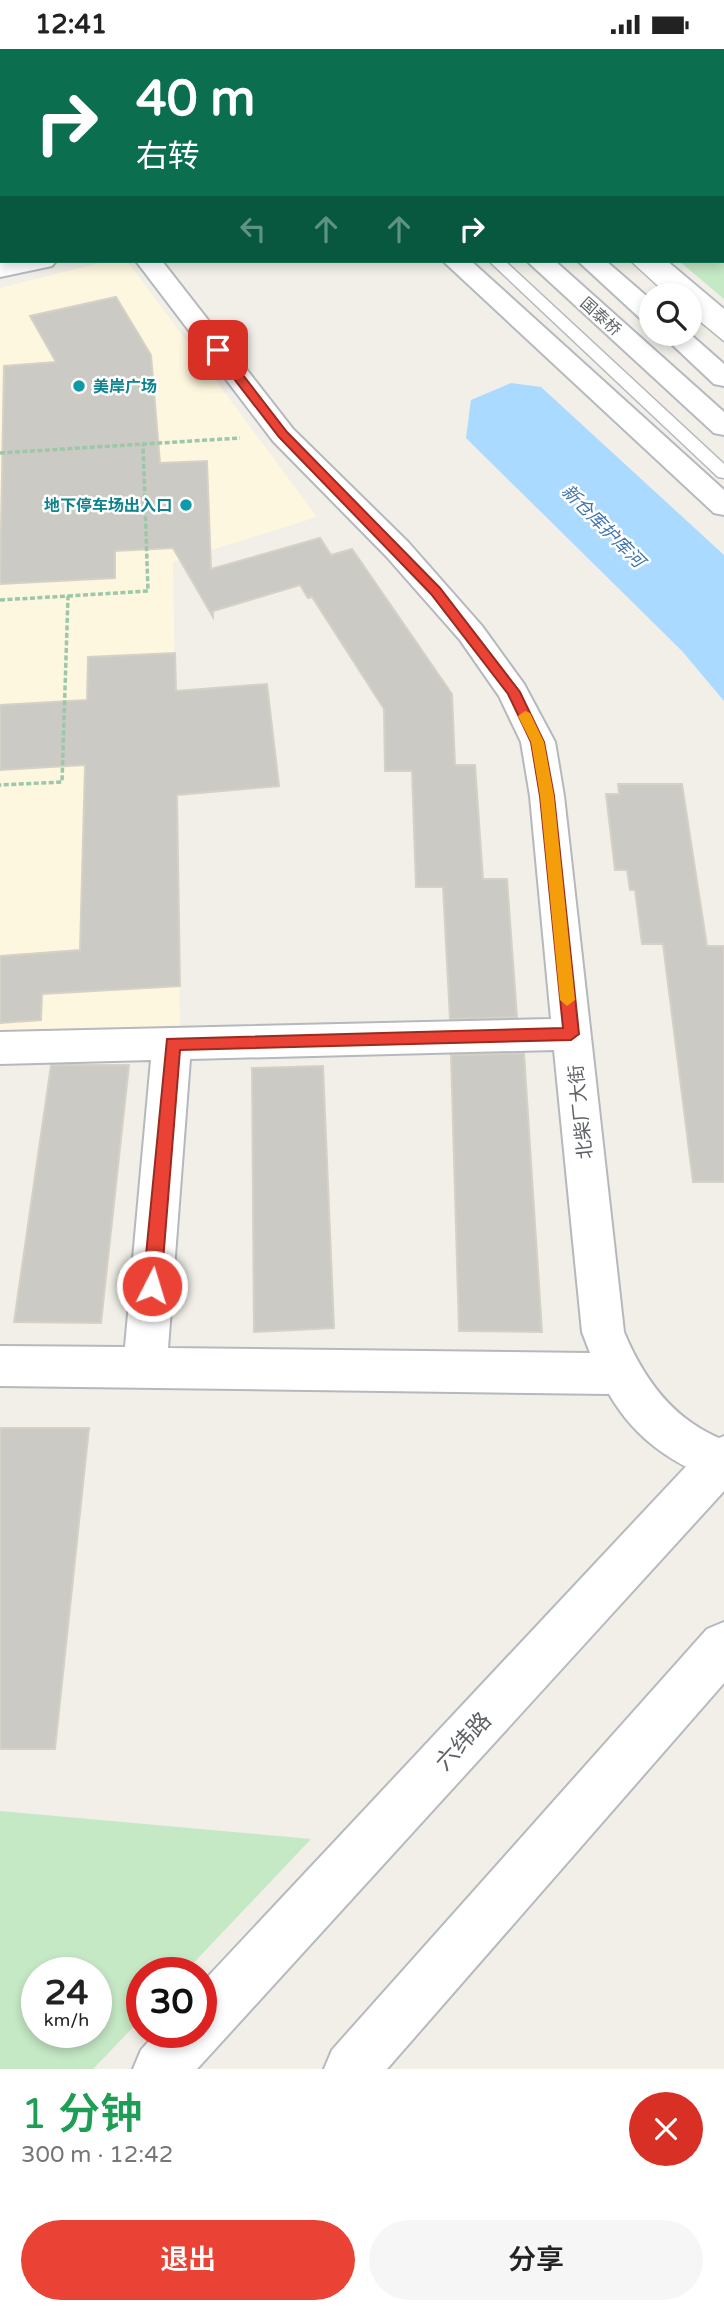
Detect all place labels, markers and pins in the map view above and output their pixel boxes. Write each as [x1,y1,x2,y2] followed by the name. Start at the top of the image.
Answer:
[188,320,248,380] pin
[93,377,157,397] place label: 美岸广场
[71,378,87,394] marker: 美岸广场
[44,496,172,516] place label: 地下停车场出入口
[178,497,194,513] marker: 地下停车场出入口

